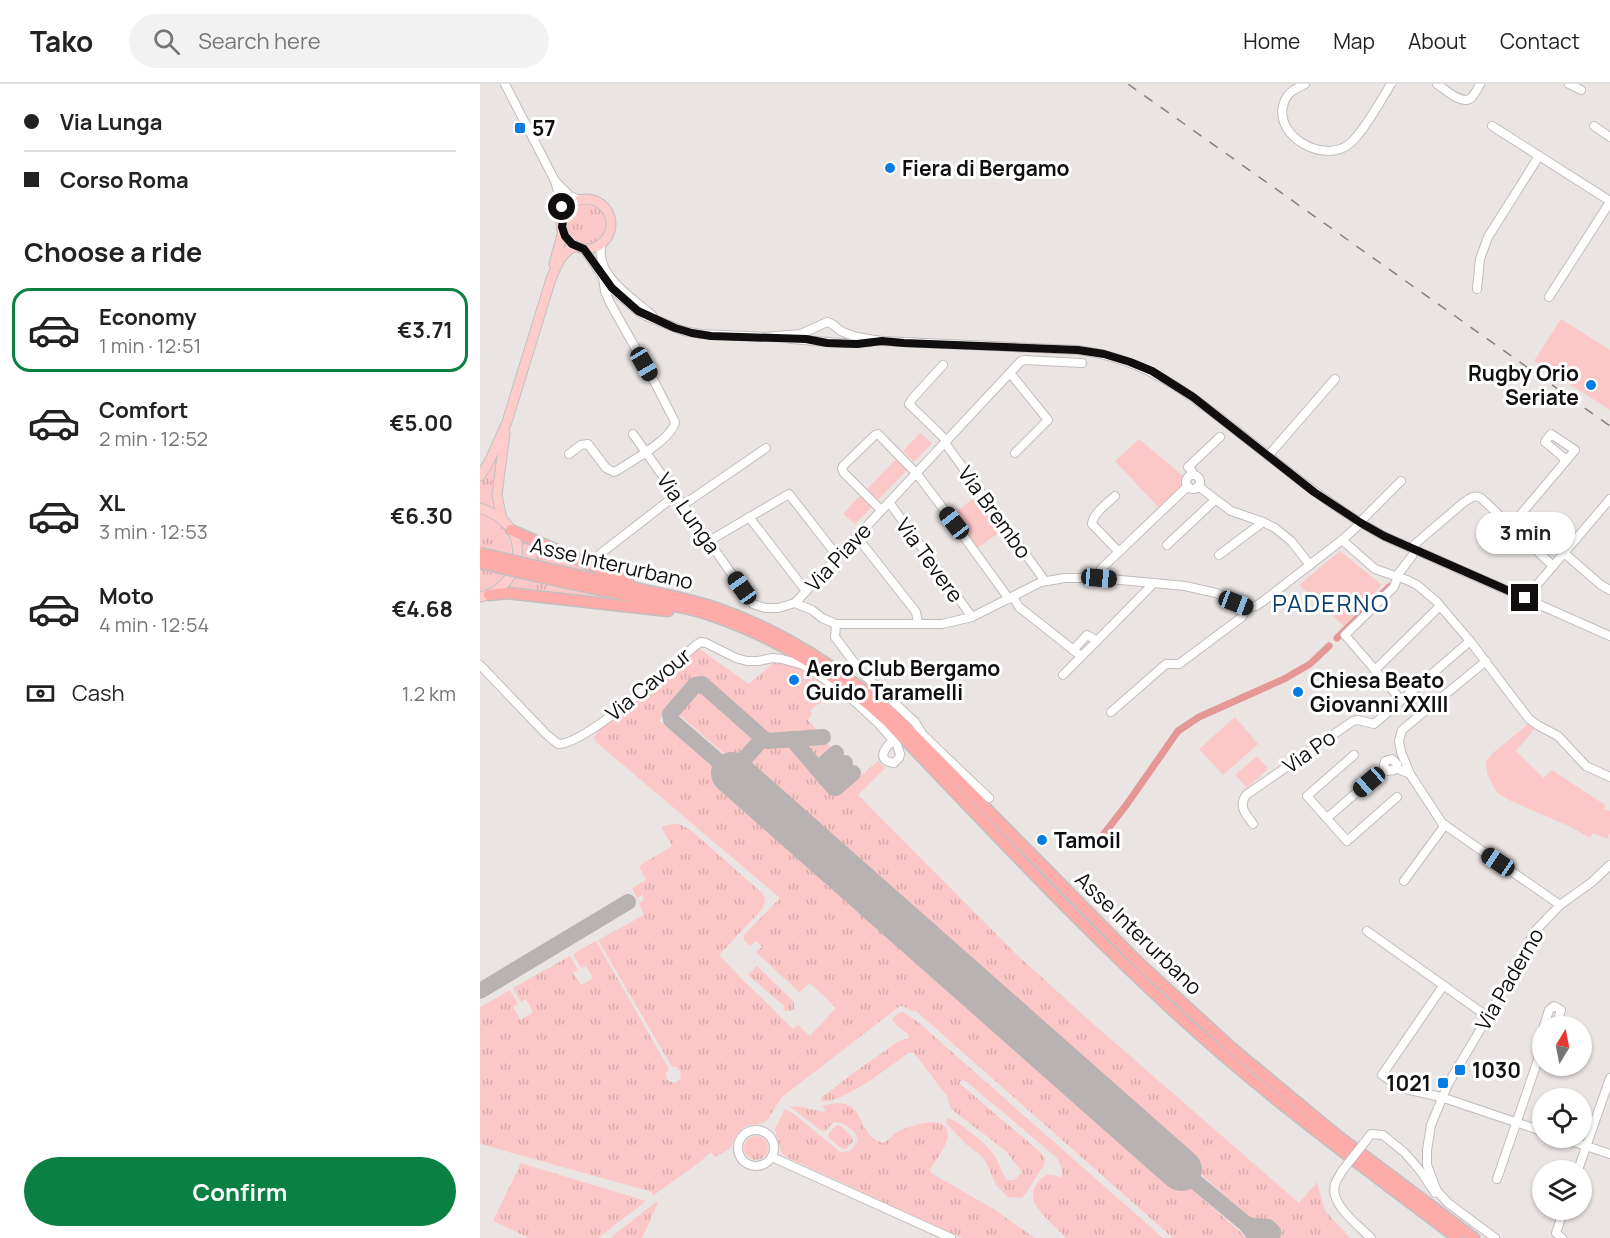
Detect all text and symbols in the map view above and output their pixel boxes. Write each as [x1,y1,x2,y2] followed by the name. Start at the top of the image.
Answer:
[129,14,549,68] search box
[30,22,93,60] text: Tako
[150,25,183,58] icon: search
[198,26,321,56] text: Search here
[1243,27,1300,55] text: Home
[1333,27,1375,55] text: Map
[1408,27,1467,55] text: About
[1500,27,1580,55] text: Contact
[60,107,162,137] text: Via Lunga
[532,114,556,142] place label: 57
[513,121,527,135] marker: 57
[902,154,1070,182] place label: Fiera di Bergamo
[883,161,897,175] marker: Fiera di Bergamo
[60,165,189,195] text: Corso Roma
[548,193,575,220] route start
[24,233,202,270] text: Choose a ride
[99,302,197,332] text: Economy
[27,303,81,357] icon: car
[397,315,453,345] text: €3.71
[99,332,201,359] text: 1 min · 12:51
[627,344,661,384] car
[1468,359,1579,411] place label: Rugby Orio Seriate
[1584,378,1598,392] marker: Rugby Orio Seriate
[99,395,188,425] text: Comfort
[27,396,81,450] icon: car
[389,408,453,438] text: €5.00
[99,425,208,452] text: 2 min · 12:52
[952,460,1038,564] street label: Via Brembo
[651,467,727,559] street label: Via Lunga
[99,488,125,518] text: XL
[27,489,81,543] icon: car
[390,501,453,531] text: €6.30
[936,503,972,543] car
[1476,511,1574,553] callout: 3 min
[890,512,970,608] street label: Via Tevere
[799,517,877,597] street label: Via Piave
[99,518,208,545] text: 3 min · 12:53
[1500,519,1551,546] text: 3 min
[528,531,696,595] street label: Asse Interurbano
[1080,567,1118,589] car
[724,568,760,608] car
[99,581,154,611] text: Moto
[27,582,81,636] icon: car
[1511,584,1538,611] route end
[1272,586,1390,619] district label: PADERNO
[1216,588,1256,618] car
[392,594,453,624] text: €4.68
[99,611,209,638] text: 4 min · 12:54
[600,641,697,727] street label: Via Cavour
[806,654,1000,706] place label: Aero Club Bergamo Guido Taramelli
[1310,666,1448,718] place label: Chiesa Beato Giovanni XXIII
[787,673,801,687] marker: Aero Club Bergamo Guido Taramelli
[24,677,57,710] icon: cash
[72,678,125,708] text: Cash
[402,680,456,707] text: 1.2 km
[1291,685,1305,699] marker: Chiesa Beato Giovanni XXIII
[1277,723,1341,779] street label: Via Po
[1350,763,1388,801] car
[1054,826,1121,854] place label: Tamoil
[1035,833,1049,847] marker: Tamoil
[1478,844,1518,880] car
[1070,865,1208,1001] street label: Asse Interurbano
[1468,923,1550,1035] street label: Via Paderno
[1532,1016,1592,1076] north arrow
[1532,1016,1592,1220] map controls
[1472,1056,1521,1084] place label: 1030
[1453,1063,1467,1077] marker: 1030
[1386,1069,1431,1097] place label: 1021
[1436,1076,1450,1090] marker: 1021
[1532,1088,1592,1148] button: locate
[24,1157,456,1226] button: Confirm
[1532,1160,1592,1220] button: layers

